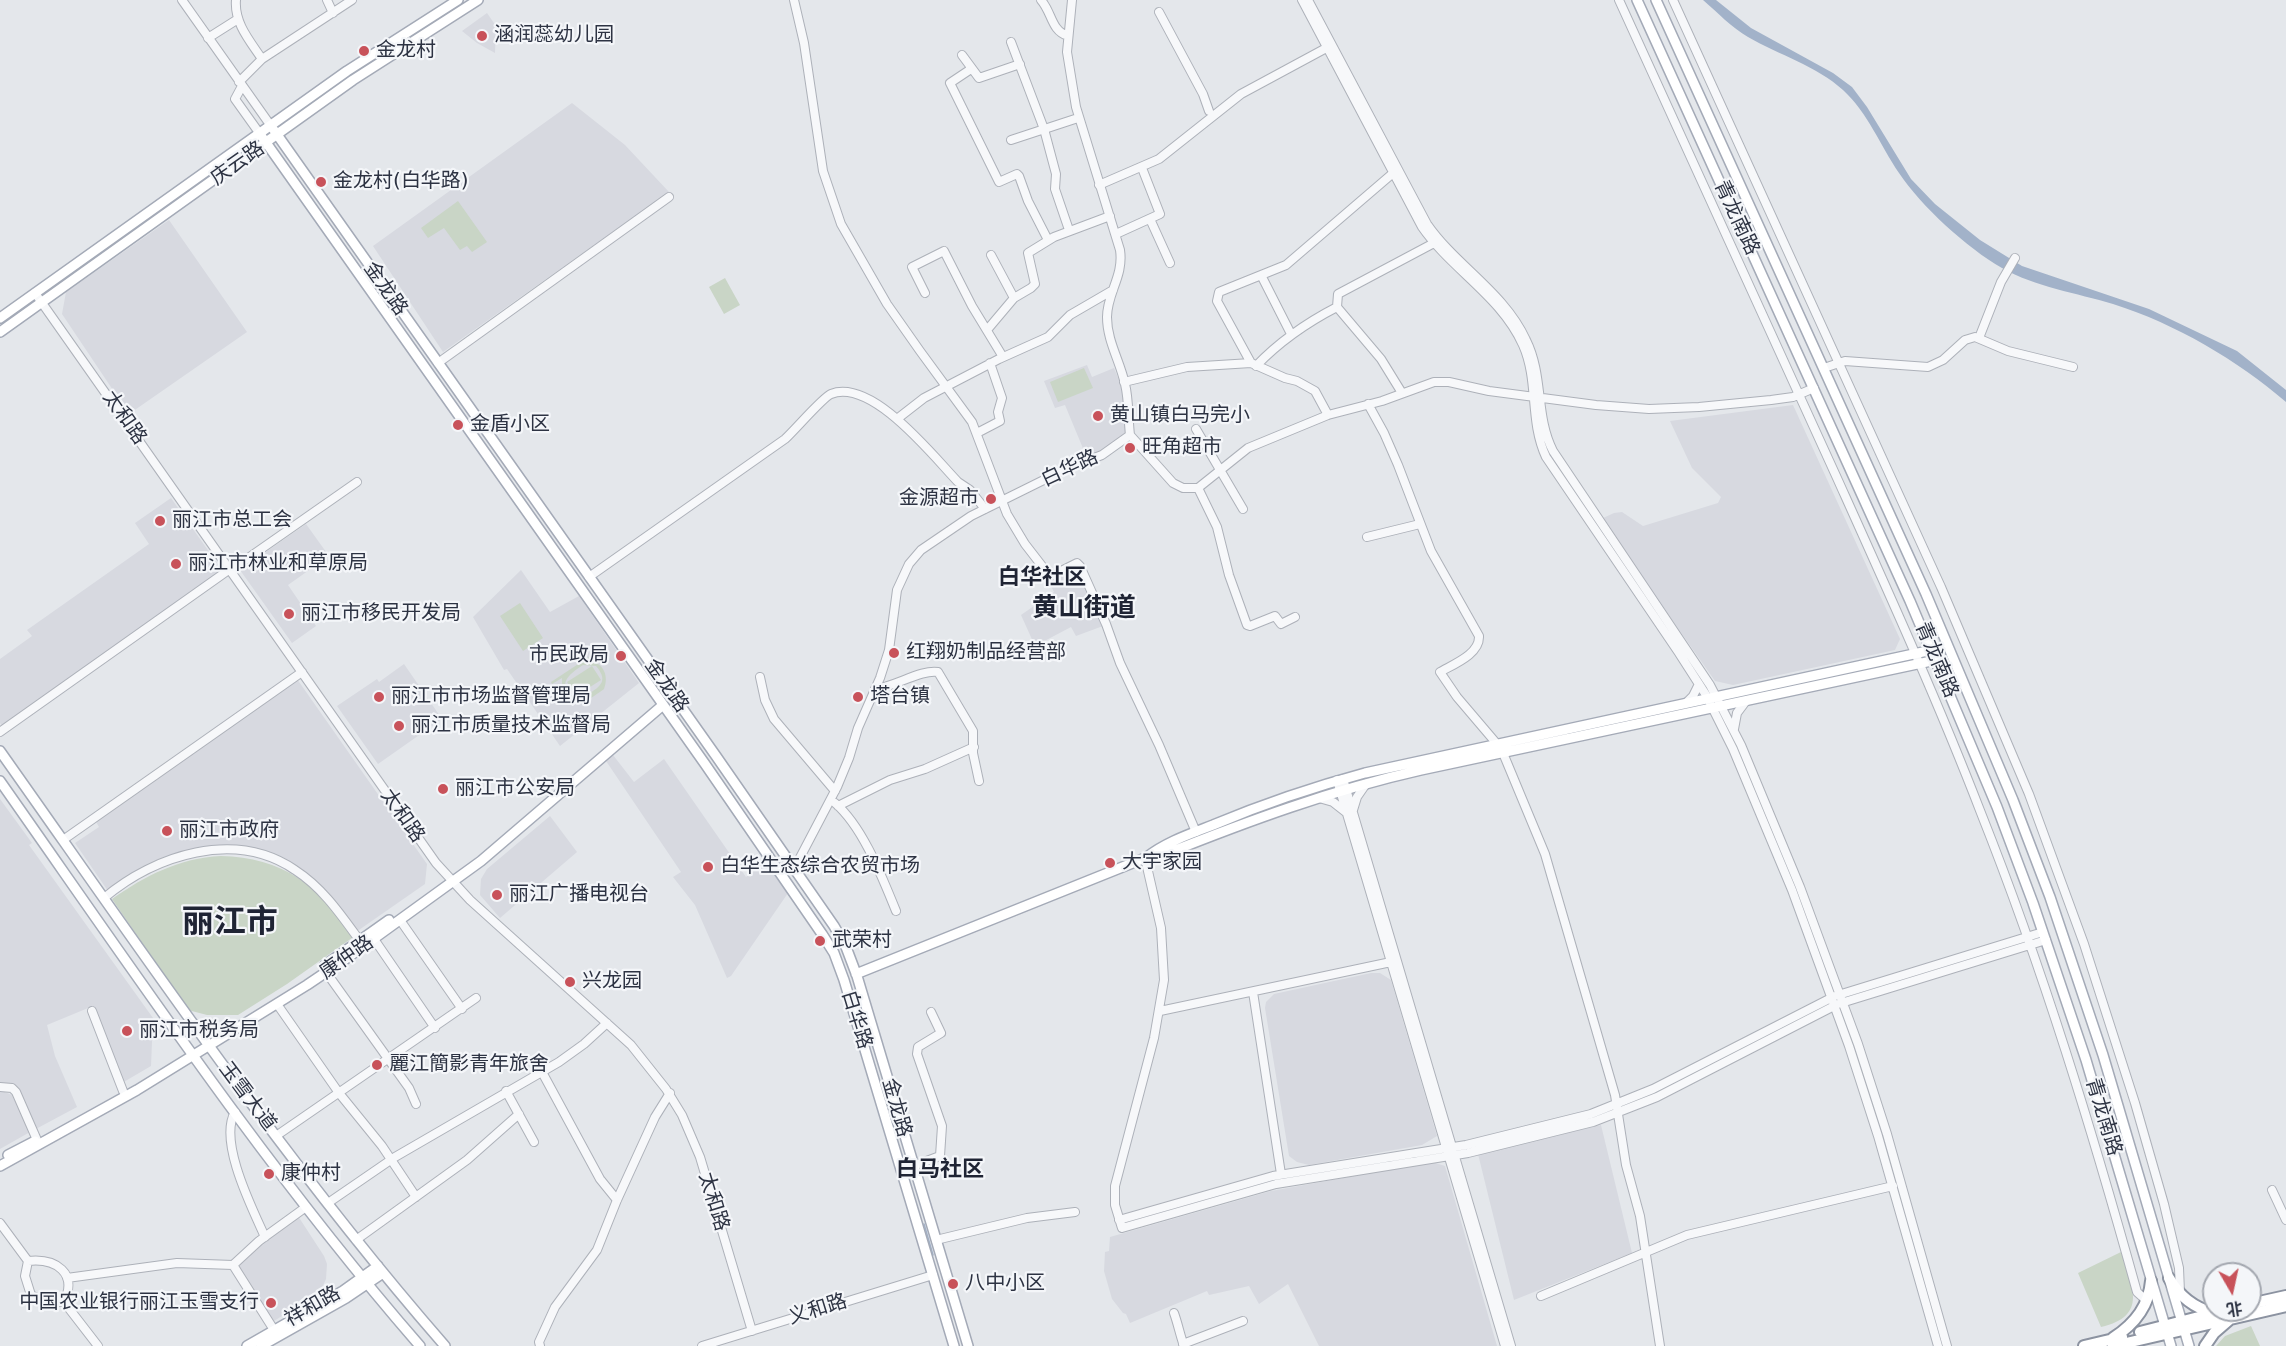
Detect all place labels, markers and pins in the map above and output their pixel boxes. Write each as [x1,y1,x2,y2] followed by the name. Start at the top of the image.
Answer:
[494,24,614,48] place label: 涵润蕊幼儿园
[475,29,489,43] marker: 涵润蕊幼儿园
[376,39,436,63] place label: 金龙村
[357,44,371,58] marker: 金龙村
[333,170,469,194] place label: 金龙村(白华路)
[314,175,328,189] marker: 金龙村(白华路)
[1110,404,1250,428] place label: 黄山镇白马完小
[1091,409,1105,423] marker: 黄山镇白马完小
[470,413,550,437] place label: 金盾小区
[451,418,465,432] marker: 金盾小区
[1142,436,1222,460] place label: 旺角超市
[1123,441,1137,455] marker: 旺角超市
[899,487,979,511] place label: 金源超市
[984,492,998,506] marker: 金源超市
[172,509,292,533] place label: 丽江市总工会
[153,514,167,528] marker: 丽江市总工会
[188,552,368,576] place label: 丽江市林业和草原局
[169,557,183,571] marker: 丽江市林业和草原局
[301,602,461,626] place label: 丽江市移民开发局
[282,607,296,621] marker: 丽江市移民开发局
[906,641,1066,665] place label: 红翔奶制品经营部
[529,644,609,668] place label: 市民政局
[887,646,901,660] marker: 红翔奶制品经营部
[614,649,628,663] marker: 市民政局
[391,685,591,709] place label: 丽江市市场监督管理局
[870,685,930,709] place label: 塔台镇
[372,690,386,704] marker: 丽江市市场监督管理局
[851,690,865,704] marker: 塔台镇
[411,714,611,738] place label: 丽江市质量技术监督局
[392,719,406,733] marker: 丽江市质量技术监督局
[455,777,575,801] place label: 丽江市公安局
[436,782,450,796] marker: 丽江市公安局
[179,819,279,843] place label: 丽江市政府
[160,824,174,838] marker: 丽江市政府
[1122,851,1202,875] place label: 大宇家园
[720,855,920,879] place label: 白华生态综合农贸市场
[1103,856,1117,870] marker: 大宇家园
[701,860,715,874] marker: 白华生态综合农贸市场
[509,883,649,907] place label: 丽江广播电视台
[490,888,504,902] marker: 丽江广播电视台
[832,929,892,953] place label: 武荣村
[813,934,827,948] marker: 武荣村
[582,970,642,994] place label: 兴龙园
[563,975,577,989] marker: 兴龙园
[139,1019,259,1043] place label: 丽江市税务局
[120,1024,134,1038] marker: 丽江市税务局
[389,1053,549,1077] place label: 麗江簡影青年旅舍
[370,1058,384,1072] marker: 麗江簡影青年旅舍
[281,1162,341,1186] place label: 康仲村
[262,1167,276,1181] marker: 康仲村
[965,1272,1045,1296] place label: 八中小区
[946,1277,960,1291] marker: 八中小区
[19,1291,259,1315] place label: 中国农业银行丽江玉雪支行
[264,1296,278,1310] marker: 中国农业银行丽江玉雪支行

